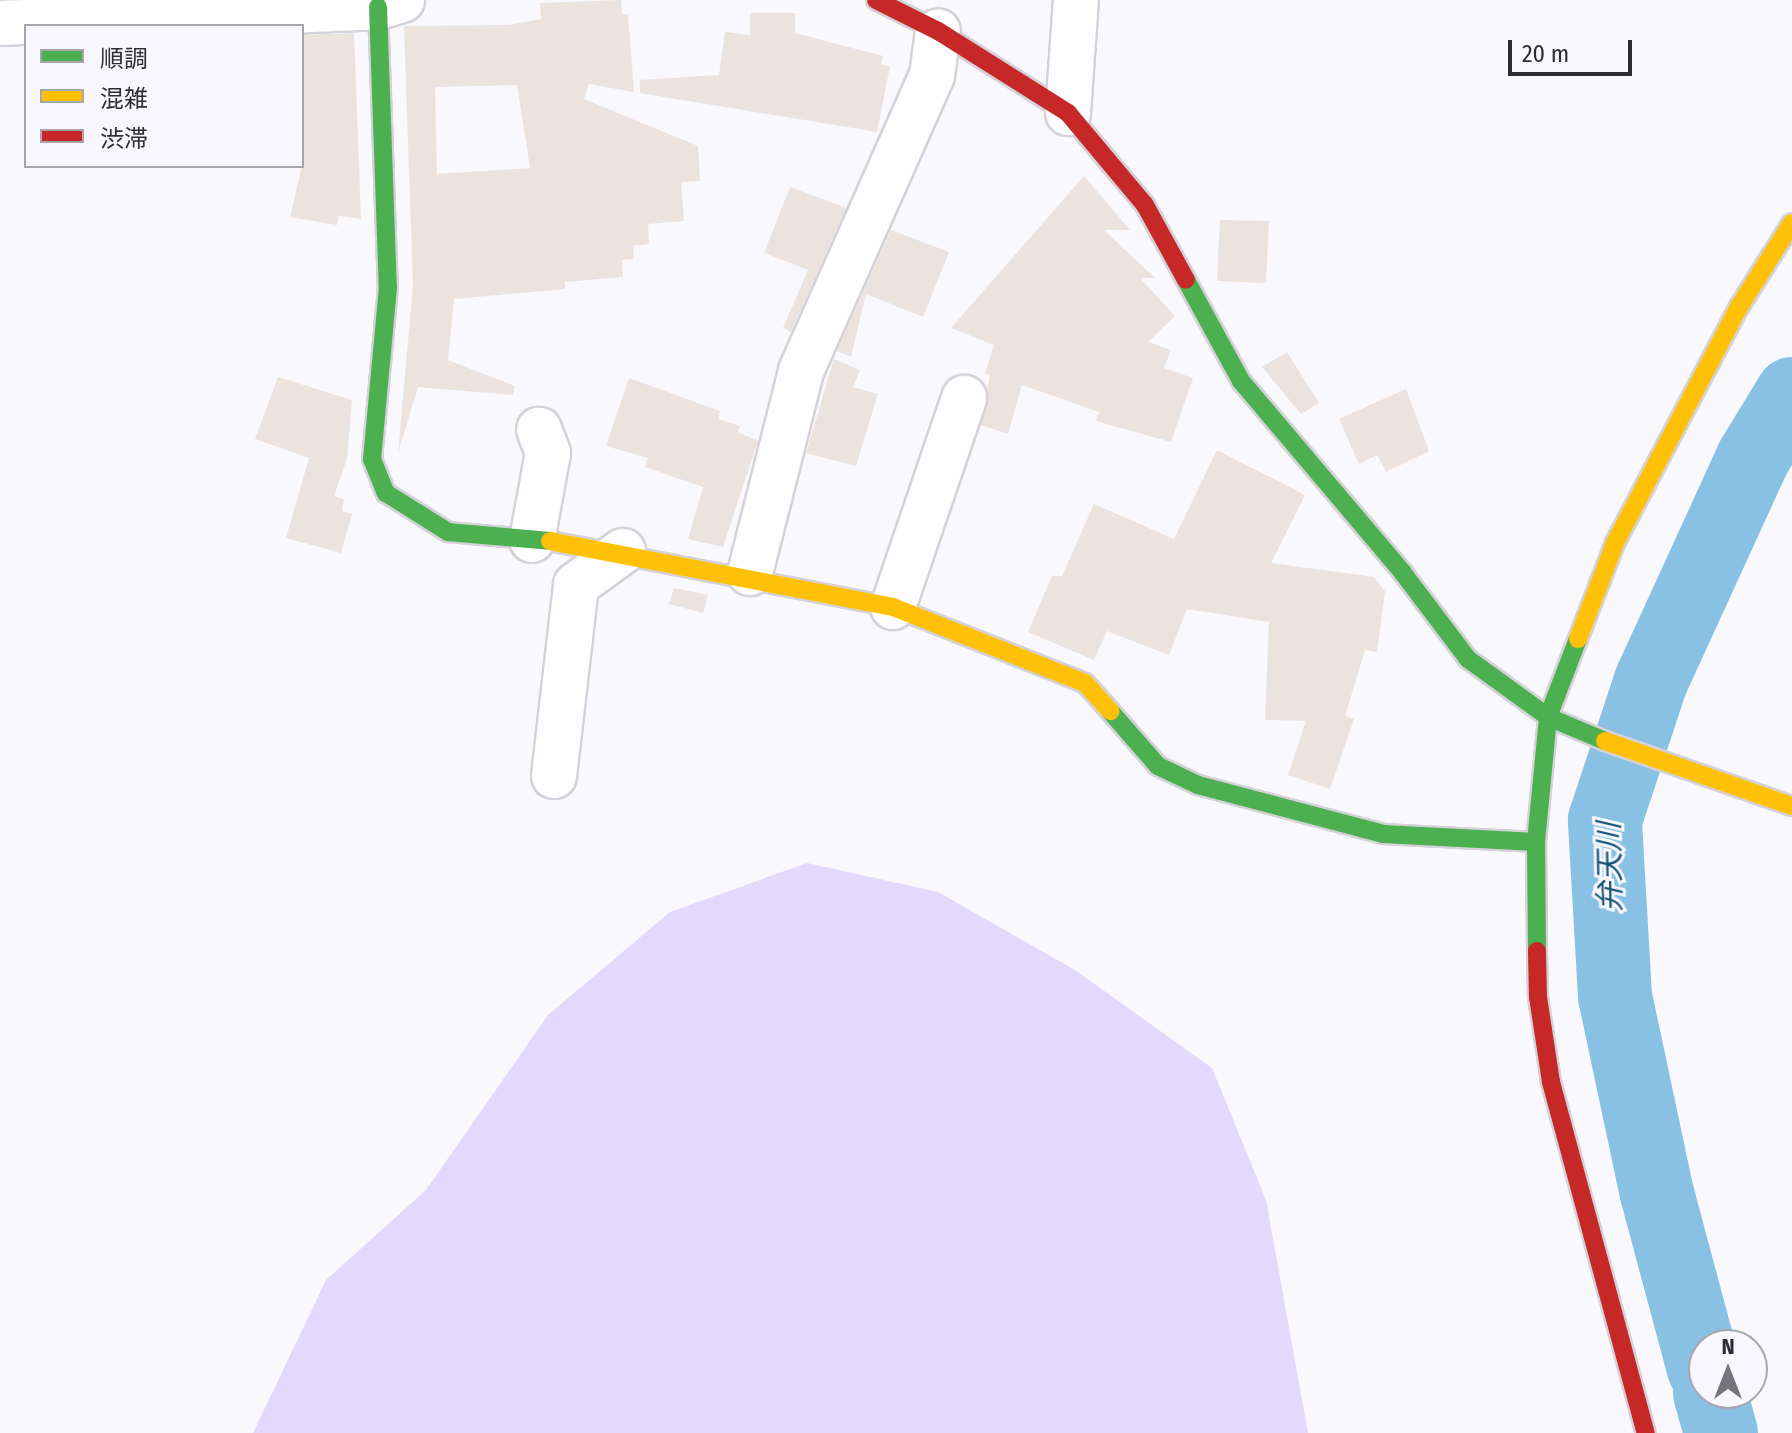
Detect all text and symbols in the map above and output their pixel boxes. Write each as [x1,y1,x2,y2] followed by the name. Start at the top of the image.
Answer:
[24,24,304,168] legend
[1512,24,1636,74] scale bar
[1522,40,1569,68] text: 20 m
[100,45,148,73] text: 順調
[100,85,148,113] text: 混雑
[100,125,148,153] text: 渋滞
[1591,822,1629,912] water label: 弁天川
[1688,1329,1768,1409] north arrow
[1721,1333,1735,1360] text: N

